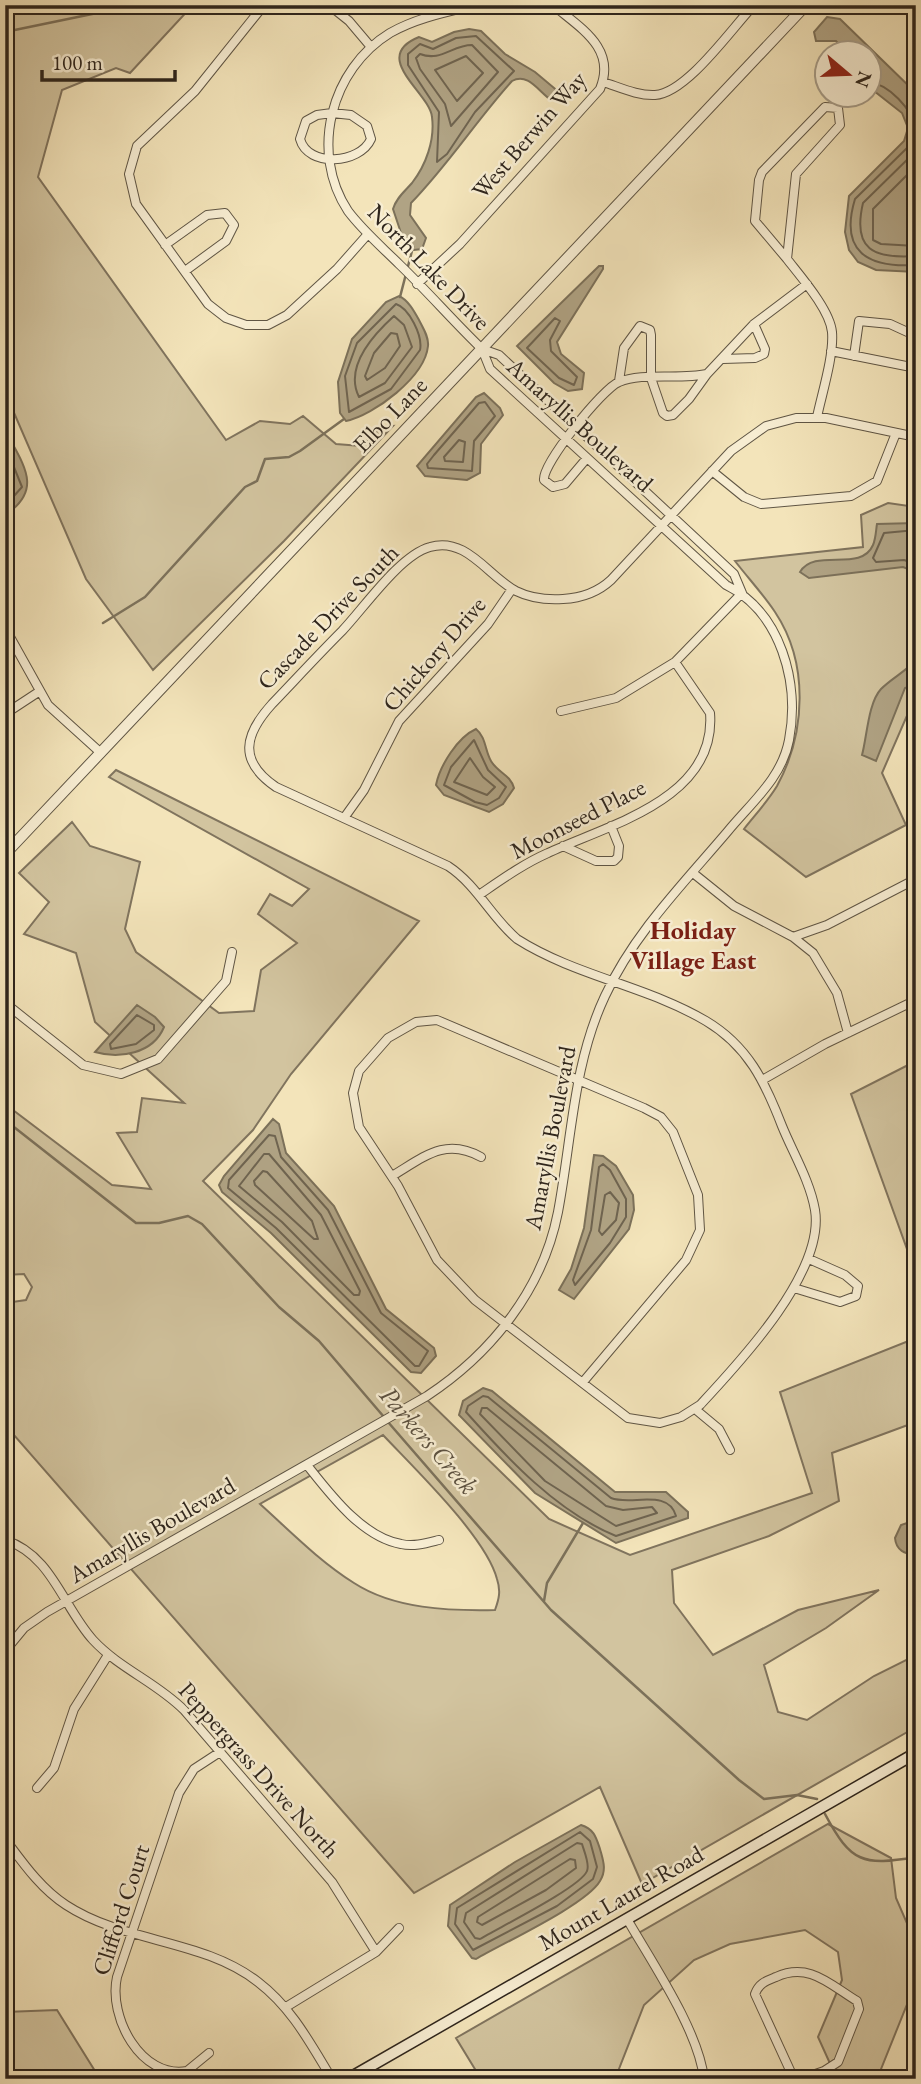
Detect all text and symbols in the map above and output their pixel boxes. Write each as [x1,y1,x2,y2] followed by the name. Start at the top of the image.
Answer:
[42,38,175,82] scale bar
[813,38,883,108] north arrow
[52,49,103,76] text: 100 m
[465,64,593,205] street label: West Berwin Way
[849,68,878,91] text: N
[361,197,497,336] street label: North Lake Drive
[500,350,661,499] street label: Amaryllis Boulevard
[346,370,433,459] street label: Elbo Lane
[250,537,405,696] street label: Cascade Drive South
[375,590,492,718] street label: Chickory Drive
[505,771,651,866] street label: Moonseed Place
[630,913,757,977] district label: Holiday Village East
[516,1042,583,1234] street label: Amaryllis Boulevard
[372,1378,486,1502] water label: Parkers Creek
[62,1469,241,1590] street label: Amaryllis Boulevard
[172,1675,347,1864] street label: Peppergrass Drive North
[533,1837,709,1957] street label: Mount Laurel Road
[85,1840,156,1979] street label: Clifford Court

